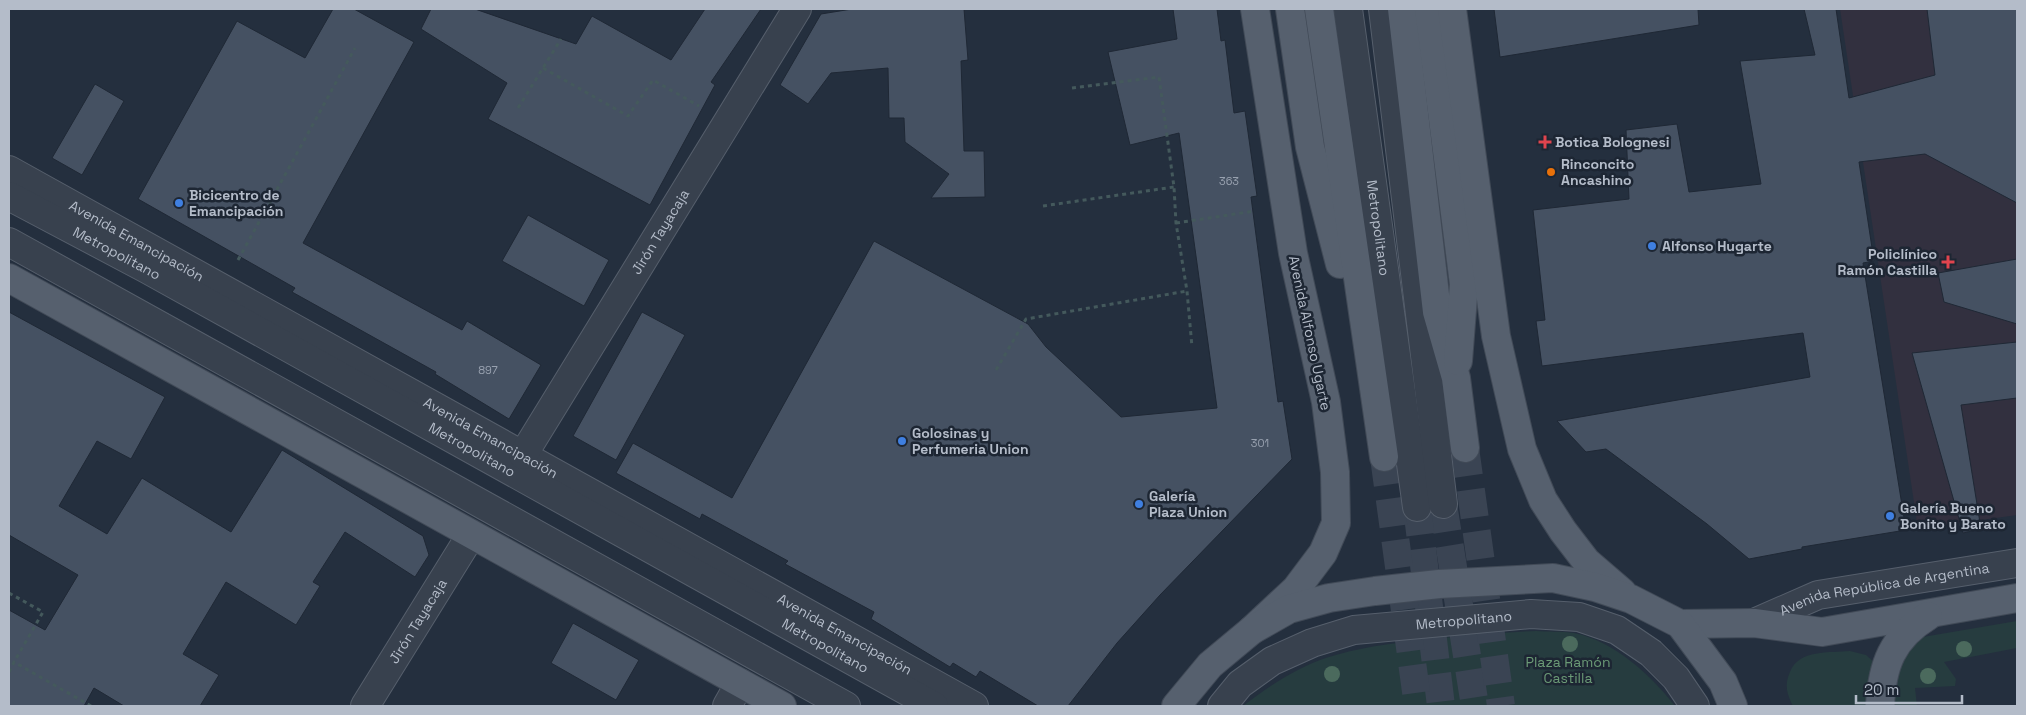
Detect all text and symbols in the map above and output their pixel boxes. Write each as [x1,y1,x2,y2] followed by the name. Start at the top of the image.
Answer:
[1555,133,1669,151] place label: Botica Bolognesi
[1539,136,1551,148] marker: Botica Bolognesi
[1561,155,1634,189] place label: Rinconcito Ancashino
[1545,166,1557,178] marker: Rinconcito Ancashino
[1219,174,1239,188] house number: 363
[1363,179,1394,277] street label: Metropolitano
[189,186,283,220] place label: Bicicentro de Emancipación
[627,186,693,278] street label: Jirón Tayacaja
[66,196,207,285] street label: Avenida Emancipación
[173,197,185,209] marker: Bicicentro de Emancipación
[70,223,164,284] street label: Metropolitano
[1662,237,1772,255] place label: Alfonso Hugarte
[1646,240,1658,252] marker: Alfonso Hugarte
[1837,245,1937,279] place label: Policlínico Ramón Castilla
[1285,254,1335,412] street label: Avenida Alfonso Ugarte
[1941,255,1955,269] marker: Policlínico Ramón Castilla
[478,363,498,377] house number: 897
[420,393,561,482] street label: Avenida Emancipación
[426,418,519,481] street label: Metropolitano
[912,424,1029,458] place label: Golosinas y Perfumeria Union
[896,435,908,447] marker: Golosinas y Perfumeria Union
[1251,436,1269,450] house number: 301
[1149,487,1227,521] place label: Galería Plaza Union
[1133,498,1145,510] marker: Galería Plaza Union
[1900,499,2006,533] place label: Galería Bueno Bonito y Barato
[1884,510,1896,522] marker: Galería Bueno Bonito y Barato
[1777,559,1991,620] street label: Avenida República de Argentina
[385,575,451,667] street label: Jirón Tayacaja
[774,590,915,679] street label: Avenida Emancipación
[1415,607,1513,633] street label: Metropolitano
[779,614,872,677] street label: Metropolitano
[1526,653,1610,687] park label: Plaza Ramón Castilla
[1856,672,1962,704] scale bar
[1864,680,1899,699] text: 20 m

